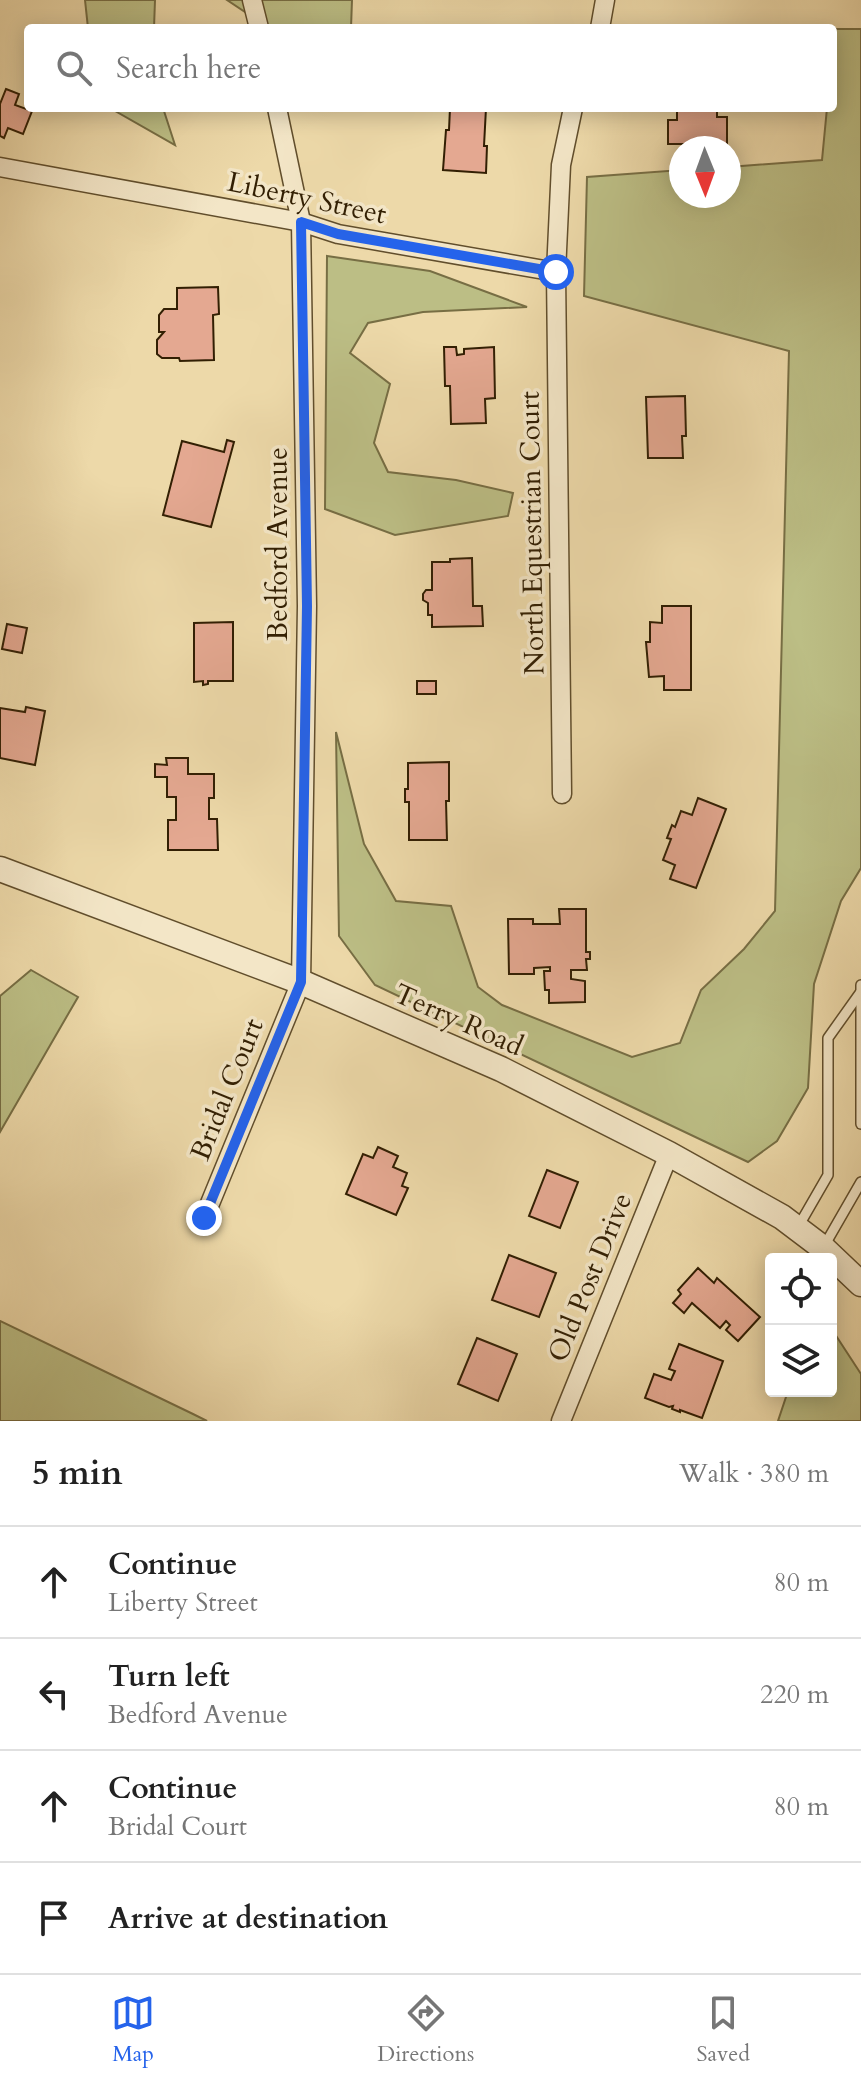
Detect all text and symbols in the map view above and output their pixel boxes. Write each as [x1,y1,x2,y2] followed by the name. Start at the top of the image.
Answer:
[24,24,837,112] search box
[52,46,96,90] icon: search
[116,48,261,89] text: Search here
[669,136,741,208] north arrow
[224,163,390,233] street label: Liberty Street
[538,254,574,290] route start
[511,390,553,675] street label: North Equestrian Court
[259,447,297,641] street label: Bedford Avenue
[388,975,529,1065] street label: Terry Road
[181,1013,273,1166] street label: Bridal Court
[539,1187,641,1367] street label: Old Post Drive
[186,1200,222,1236] route end
[765,1253,837,1397] map controls
[765,1253,837,1325] button: locate
[765,1325,837,1397] button: layers
[32,1450,123,1496] text: 5 min
[679,1456,829,1491] text: Walk · 380 m
[108,1544,237,1585] text: Continue
[32,1560,76,1604] icon: ahead
[773,1565,829,1600] text: 80 m
[108,1585,258,1620] text: Liberty Street
[108,1656,230,1697] text: Turn left
[32,1672,76,1716] icon: left
[760,1677,829,1712] text: 220 m
[108,1697,288,1732] text: Bedford Avenue
[108,1768,237,1809] text: Continue
[32,1784,76,1828] icon: ahead
[773,1789,829,1824] text: 80 m
[108,1809,247,1844] text: Bridal Court
[32,1896,76,1940] icon: arrive
[108,1898,388,1939] text: Arrive at destination
[111,1991,155,2069] tab: Map
[377,1991,474,2069] tab: Directions
[697,1991,750,2069] tab: Saved

